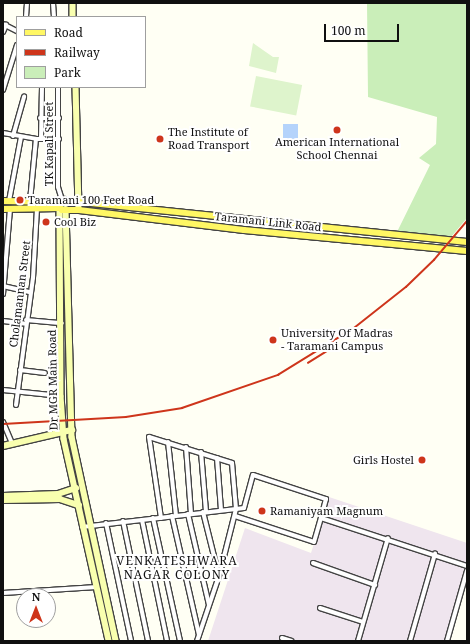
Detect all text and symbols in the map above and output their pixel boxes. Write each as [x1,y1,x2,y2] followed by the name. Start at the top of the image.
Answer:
[16,16,146,88] legend
[326,16,401,42] scale bar
[331,22,366,39] text: 100 m
[54,24,83,41] text: Road
[54,44,100,61] text: Railway
[54,64,81,81] text: Park
[42,102,56,186] street label: TK Kapali Street
[332,125,342,135] marker: American International School Chennai
[168,126,249,152] place label: The Institute of Road Transport
[155,134,165,144] marker: The Institute of Road Transport
[275,136,399,162] place label: American International School Chennai
[28,193,154,207] place label: Taramani 100 Feet Road
[15,195,25,205] marker: Taramani 100 Feet Road
[214,210,322,234] street label: Taramani Link Road
[54,215,96,229] place label: Cool Biz
[41,217,51,227] marker: Cool Biz
[7,240,33,348] street label: Cholamannan Street
[281,327,393,353] place label: University Of Madras - Taramani Campus
[46,330,60,430] street label: Dr MGR Main Road
[268,335,278,345] marker: University Of Madras - Taramani Campus
[353,453,414,467] place label: Girls Hostel
[417,455,427,465] marker: Girls Hostel
[270,504,383,518] place label: Ramaniyam Magnum
[257,506,267,516] marker: Ramaniyam Magnum
[116,554,238,582] district label: VENKATESHWARA NAGAR COLONY
[16,588,56,628] north arrow
[32,589,40,604] text: N

